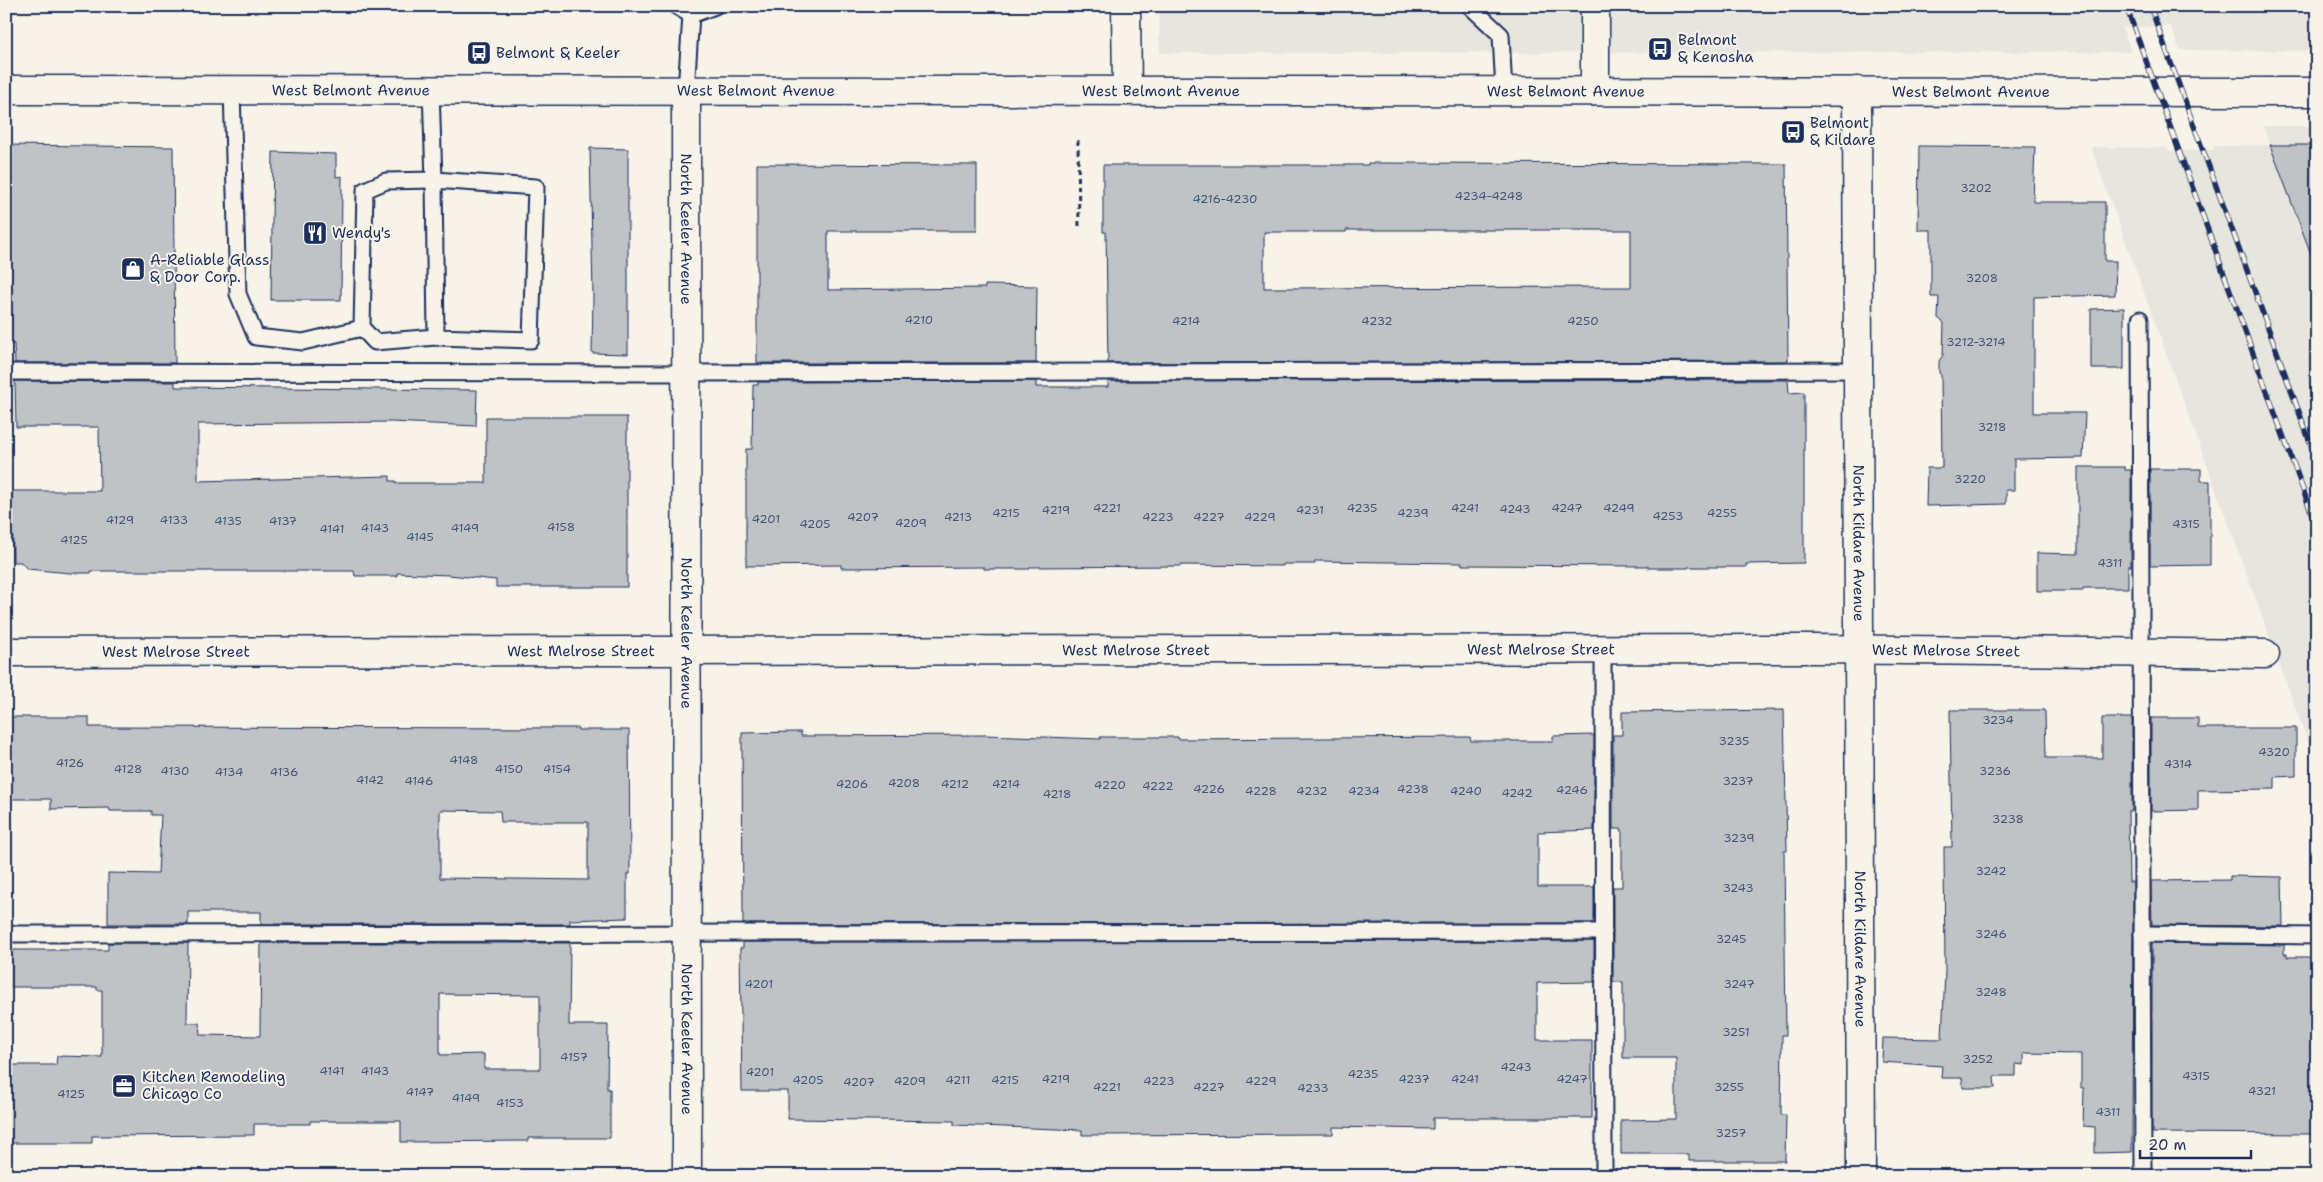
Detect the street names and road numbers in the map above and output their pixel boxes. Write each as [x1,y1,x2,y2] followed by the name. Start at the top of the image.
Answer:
[272,80,430,100] street label: West Belmont Avenue
[677,81,835,101] street label: West Belmont Avenue
[1082,81,1240,101] street label: West Belmont Avenue
[1487,81,1645,101] street label: West Belmont Avenue
[1892,82,2050,102] street label: West Belmont Avenue
[676,153,696,305] street label: North Keeler Avenue
[1848,464,1869,622] street label: North Kildare Avenue
[676,557,697,709] street label: North Keeler Avenue
[1467,639,1615,660] street label: West Melrose Street
[1062,640,1210,660] street label: West Melrose Street
[1872,640,2020,661] street label: West Melrose Street
[507,641,655,661] street label: West Melrose Street
[102,642,250,662] street label: West Melrose Street
[1850,870,1870,1028] street label: North Kildare Avenue
[677,963,697,1115] street label: North Keeler Avenue

